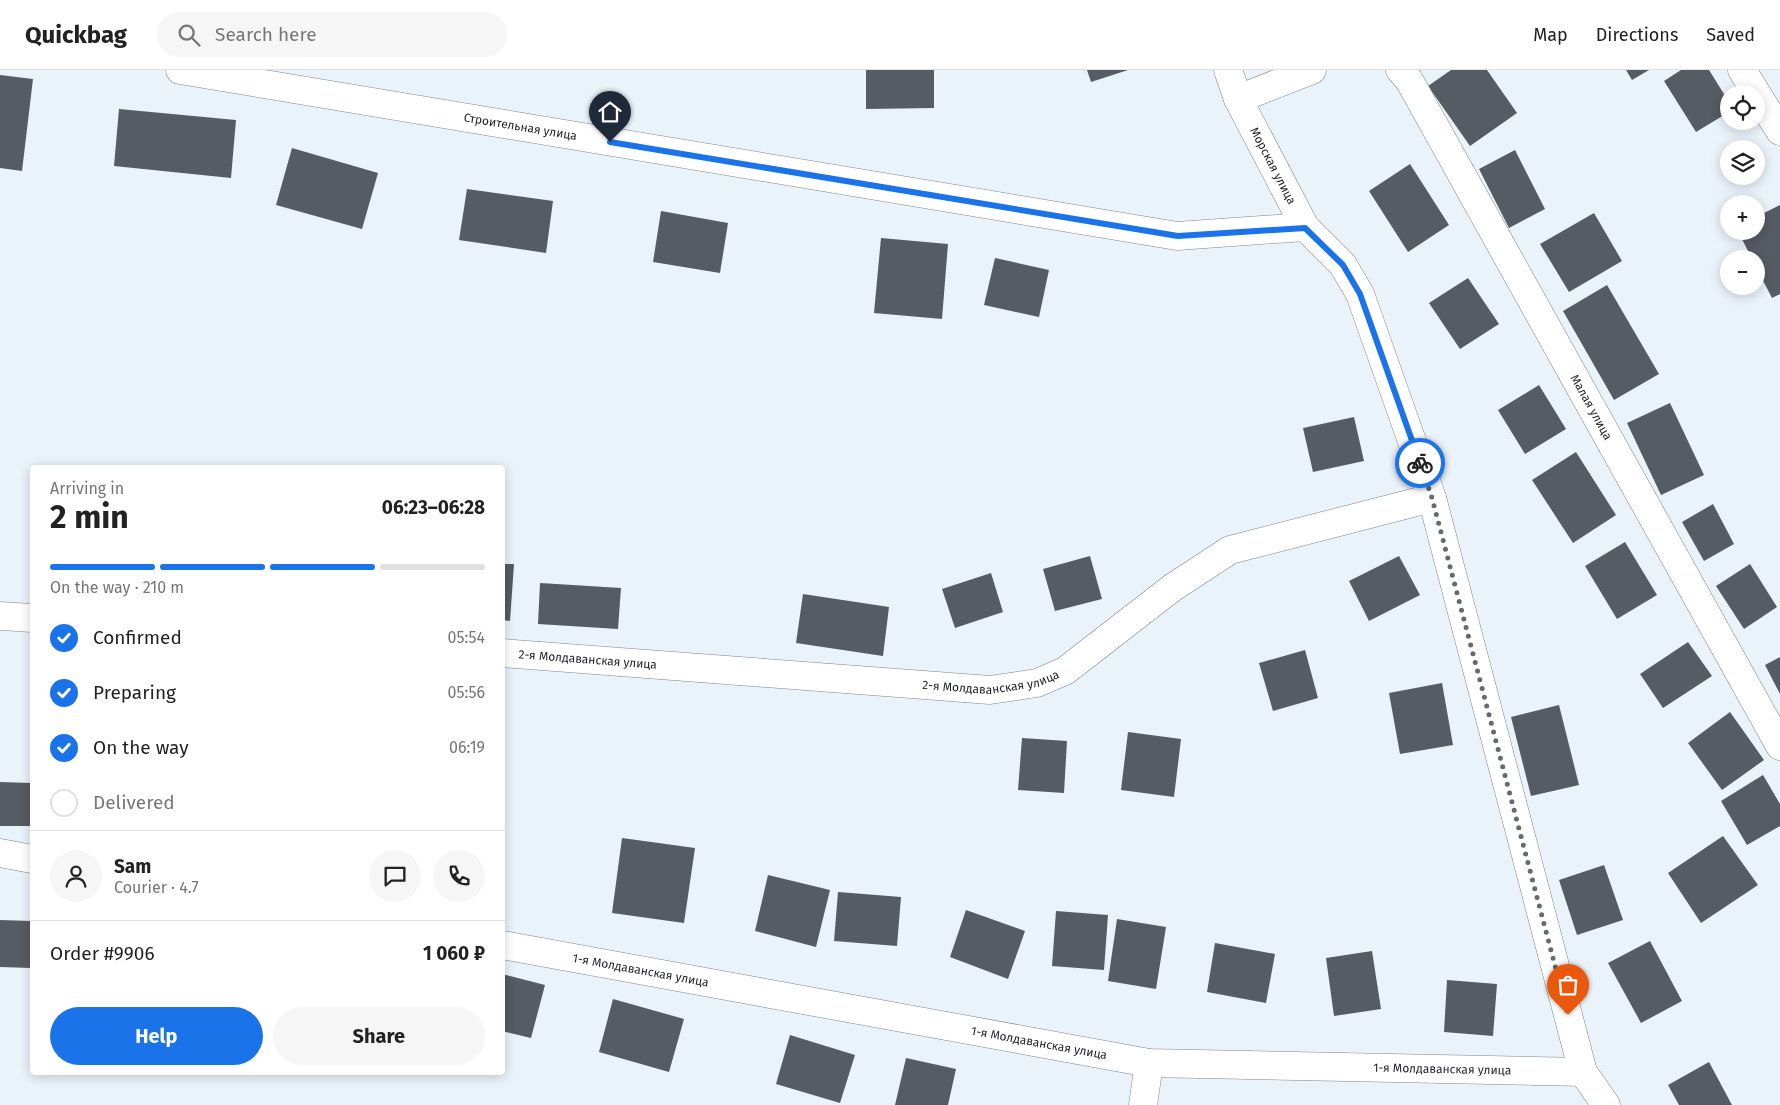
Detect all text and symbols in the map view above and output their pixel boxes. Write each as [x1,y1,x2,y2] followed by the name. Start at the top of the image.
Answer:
[157,12,507,57] search box
[25,21,127,49] text: Quickbag
[175,21,203,49] icon: search
[215,23,317,46] text: Search here
[1533,24,1568,46] text: Map
[1596,24,1678,46] text: Directions
[1706,24,1755,46] text: Saved
[1720,85,1765,295] map controls
[1720,85,1765,130] button: locate
[589,91,631,142] pin
[596,98,624,126] icon: home
[463,110,578,143] street label: Строительная улица
[1247,125,1299,207] street label: Морская улица
[1720,140,1765,185] button: layers
[1720,195,1765,240] button: +
[1720,250,1765,295] button: −
[1567,372,1615,442] street label: Малая улица
[1395,438,1445,488] courier
[1406,449,1434,477] icon: bike
[50,479,124,498] text: Arriving in
[382,496,485,519] text: 06:23–06:28
[50,498,129,536] text: 2 min
[50,578,184,597] text: On the way · 210 m
[50,624,78,652] icon: check
[93,626,182,649] text: Confirmed
[448,628,485,647] text: 05:54
[518,647,657,672] street label: 2-я Молдаванская улица
[922,667,1061,697] street label: 2-я Молдаванская улица
[50,679,78,707] icon: check
[93,681,176,704] text: Preparing
[448,683,485,702] text: 05:56
[50,734,78,762] icon: check
[93,736,189,759] text: On the way
[449,738,485,757] text: 06:19
[93,791,175,814] text: Delivered
[50,850,102,902] button: person
[369,850,421,902] button: chat
[433,850,485,902] button: phone
[114,855,151,878] text: Sam
[114,878,199,897] text: Courier · 4.7
[50,942,155,965] text: Order #9906
[423,942,485,965] text: 1 060 ₽
[572,951,710,990] street label: 1-я Молдаванская улица
[1547,964,1589,1015] pin
[1554,971,1582,999] icon: bag
[50,1007,263,1065] button: Help
[273,1007,485,1065] button: Share
[970,1024,1108,1062] street label: 1-я Молдаванская улица
[1373,1061,1511,1078] street label: 1-я Молдаванская улица

